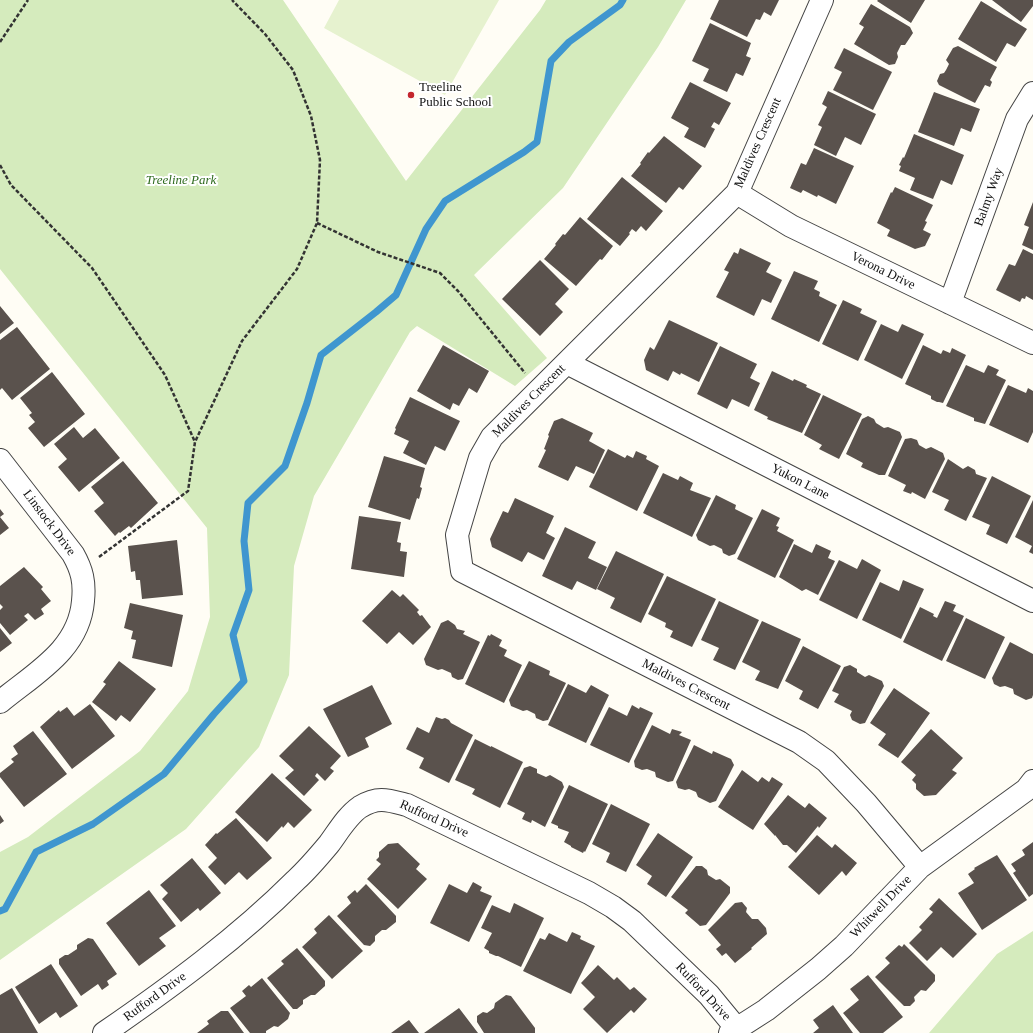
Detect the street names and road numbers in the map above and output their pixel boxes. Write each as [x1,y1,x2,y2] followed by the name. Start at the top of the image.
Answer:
[731,95,785,191] street label: Maldives Crescent
[971,165,1007,229] street label: Balmy Way
[848,249,918,293] street label: Verona Drive
[489,361,569,441] street label: Maldives Crescent
[768,461,832,503] street label: Yukon Lane
[19,487,79,559] street label: Linstock Drive
[639,656,733,714] street label: Maldives Crescent
[397,797,471,841] street label: Rufford Drive
[847,872,915,942] street label: Whitwell Drive
[672,960,734,1024] street label: Rufford Drive
[121,969,189,1025] street label: Rufford Drive

